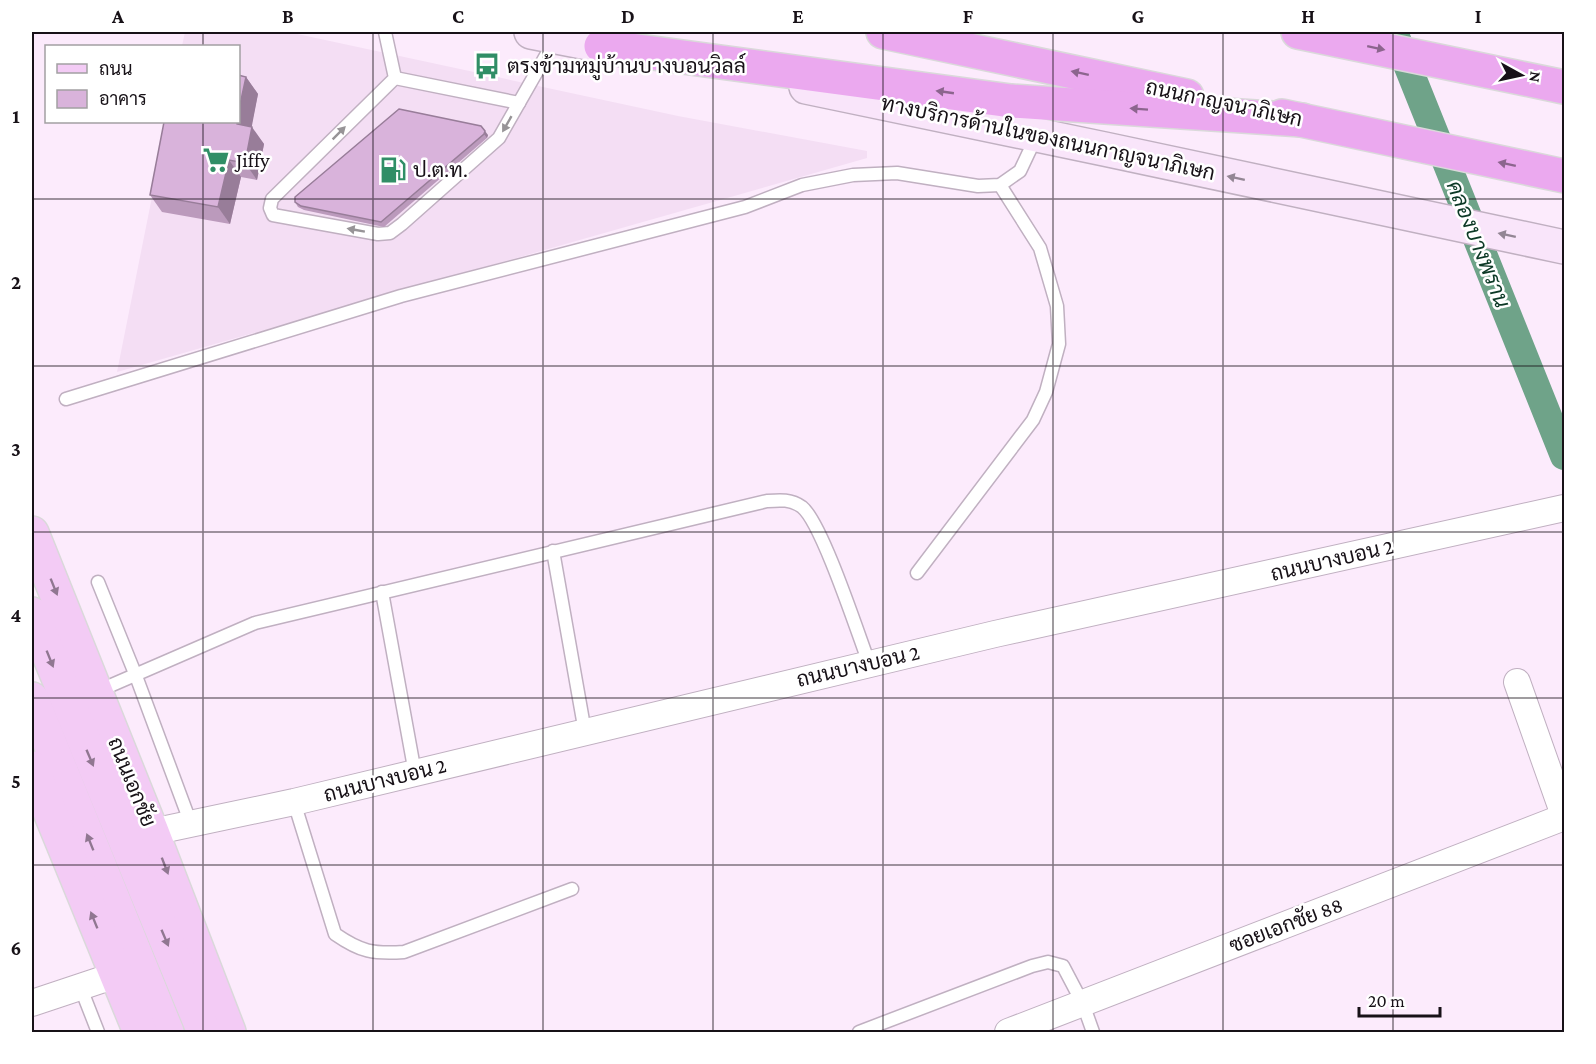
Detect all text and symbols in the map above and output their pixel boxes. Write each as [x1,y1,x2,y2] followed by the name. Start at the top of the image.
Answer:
[111,5,125,27] text: A
[282,5,294,27] text: B
[452,5,464,27] text: C
[621,5,635,27] text: D
[792,5,804,27] text: E
[963,5,974,27] text: F
[1132,5,1145,27] text: G
[1301,5,1315,27] text: H
[1475,5,1482,27] text: I
[1367,44,1386,53] one-way arrow
[45,45,240,123] legend
[1491,45,1551,105] north arrow
[472,51,502,81] bus stop icon: ตรงข้ามหมู่บ้านบางบอนวิลล์
[507,52,746,81] place label: ตรงข้ามหมู่บ้านบางบอนวิลล์
[99,59,132,79] text: ถนน
[1071,68,1090,77] one-way arrow
[1526,70,1545,84] text: N
[1143,75,1305,131] street label: ถนนกาญจนาภิเษก
[935,87,954,97] one-way arrow
[99,89,147,109] text: อาคาร
[879,90,1217,185] street label: ทางบริการด้านในของถนนกาญจนาภิเษก
[12,105,20,127] text: 1
[1129,105,1148,114] one-way arrow
[501,116,512,132] one-way arrow
[331,126,346,140] one-way arrow
[201,145,231,175] supermarket icon: Jiffy
[234,148,270,172] place label: Jiffy
[378,155,408,185] fuel station icon: ป.ต.ท.
[413,158,468,182] place label: ป.ต.ท.
[1498,158,1517,168] one-way arrow
[1227,173,1246,182] one-way arrow
[1442,177,1515,311] water label: คลองบางพราน
[346,225,365,234] one-way arrow
[1497,230,1516,239] one-way arrow
[11,271,21,293] text: 2
[11,438,21,460] text: 3
[1268,534,1396,586] street label: ถนนบางบอน 2
[49,579,59,597] one-way arrow
[11,604,22,626] text: 4
[794,640,922,692] street label: ถนนบางบอน 2
[46,650,55,668] one-way arrow
[103,734,161,830] street label: ถนนเอกชัย
[86,749,95,767] one-way arrow
[321,753,449,807] street label: ถนนบางบอน 2
[11,770,21,792] text: 5
[85,833,94,851] one-way arrow
[161,857,171,875] one-way arrow
[1226,892,1346,958] street label: ซอยเอกชัย 88
[89,911,99,929] one-way arrow
[161,929,170,947] one-way arrow
[11,937,21,959] text: 6
[1359,980,1440,1018] scale bar
[1368,991,1405,1011] text: 20 m

